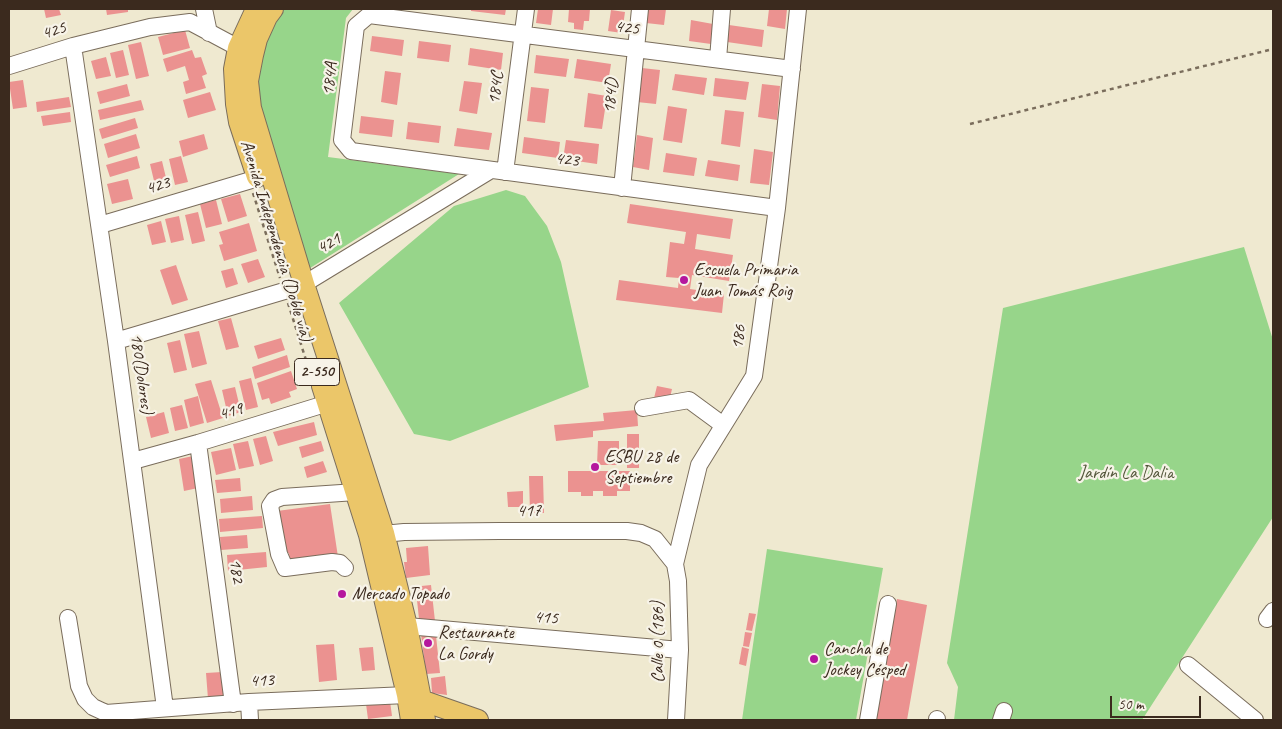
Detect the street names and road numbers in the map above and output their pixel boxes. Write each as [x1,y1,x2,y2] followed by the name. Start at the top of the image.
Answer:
[614,16,640,40] street label: 425
[39,17,69,45] street label: 425
[317,61,343,97] street label: 184A
[483,70,509,106] street label: 184C
[598,78,624,114] street label: 184D
[235,138,317,344] street label: Avenida Independencia (Doble vía)
[553,148,581,172] street label: 423
[143,172,173,200] street label: 423
[313,228,345,260] street label: 421
[727,323,751,351] street label: 186
[125,332,157,416] street label: 180(Dolores)
[294,358,340,386] road number: 2-550
[216,398,246,426] street label: 419
[517,500,541,522] street label: 417
[224,557,248,585] street label: 182
[647,601,669,683] street label: Calle 0 (186)
[533,606,559,630] street label: 415
[249,670,275,692] street label: 413

